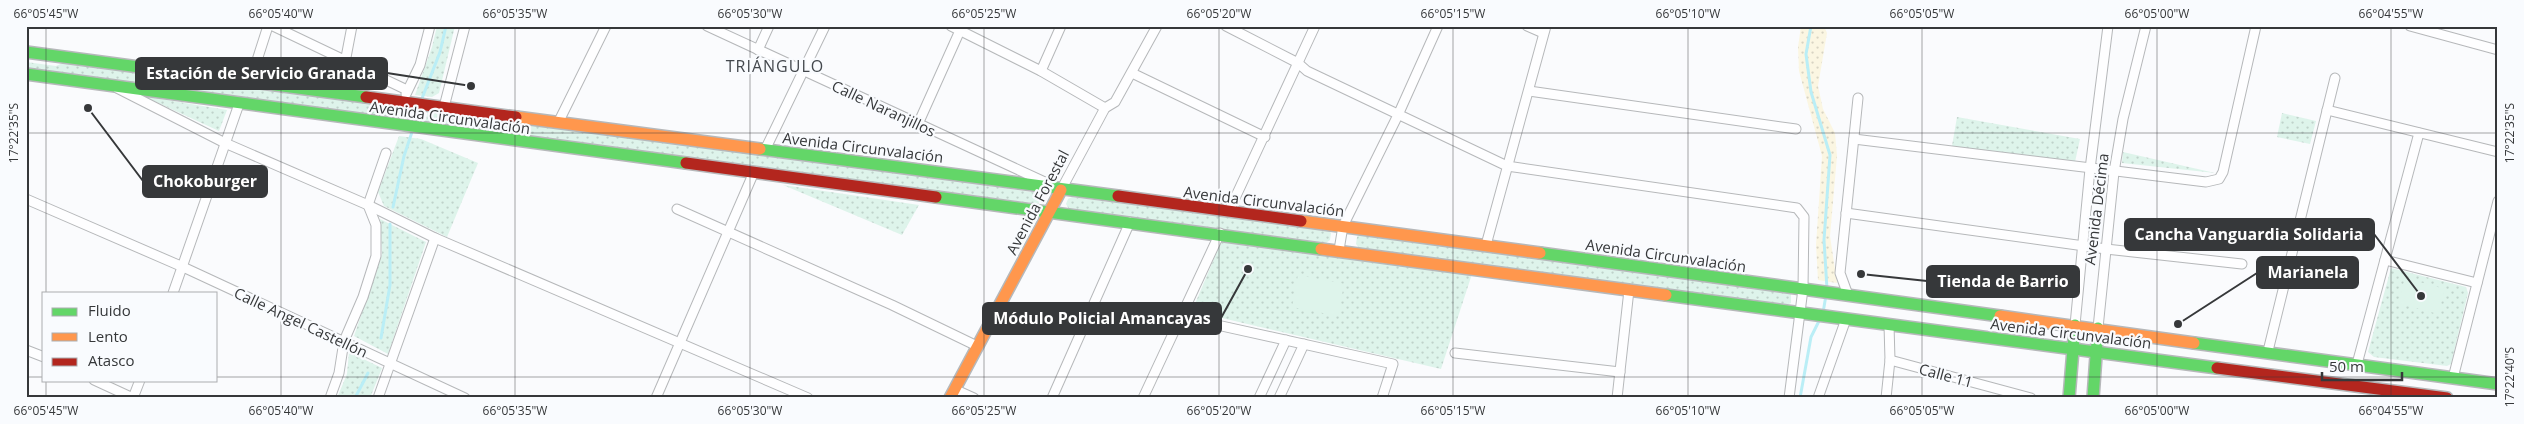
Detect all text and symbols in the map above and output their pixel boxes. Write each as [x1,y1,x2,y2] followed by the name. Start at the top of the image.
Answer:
[14,5,78,22] text: 66°05'45"W
[249,5,313,22] text: 66°05'40"W
[483,5,547,22] text: 66°05'35"W
[718,5,782,22] text: 66°05'30"W
[952,5,1016,22] text: 66°05'25"W
[1187,5,1251,22] text: 66°05'20"W
[1421,5,1485,22] text: 66°05'15"W
[1656,5,1720,22] text: 66°05'10"W
[1890,5,1954,22] text: 66°05'05"W
[2125,5,2189,22] text: 66°05'00"W
[2359,5,2423,22] text: 66°04'55"W
[726,55,824,77] district label: TRIÁNGULO
[136,58,387,89] callout: Estación de Servicio Granada
[146,62,376,84] text: Estación de Servicio Granada
[829,75,939,141] street label: Calle Naranjillos
[368,96,532,138] street label: Avenida Circunvalación
[5,103,22,163] text: 17°22'35"S
[2501,103,2518,163] text: 17°22'35"S
[781,127,945,167] street label: Avenida Circunvalación
[1001,146,1073,258] street label: Avenida Forestal
[2079,152,2113,266] street label: Avenida Décima
[143,166,267,197] callout: Chokoburger
[153,170,257,192] text: Chokoburger
[1182,181,1346,221] street label: Avenida Circunvalación
[2125,219,2374,250] callout: Cancha Vanguardia Solidaria
[2135,223,2363,245] text: Cancha Vanguardia Solidaria
[1584,234,1748,276] street label: Avenida Circunvalación
[2257,257,2358,288] callout: Marianela
[2267,261,2349,283] text: Marianela
[1927,266,2079,297] callout: Tienda de Barrio
[1937,270,2069,292] text: Tienda de Barrio
[231,282,371,362] street label: Calle Angel Castellón
[42,292,218,382] legend
[88,300,131,320] text: Fluido
[983,303,1221,334] callout: Módulo Policial Amancayas
[993,307,1211,329] text: Módulo Policial Amancayas
[1989,313,2153,353] street label: Avenida Circunvalación
[88,326,128,346] text: Lento
[2501,347,2518,407] text: 17°22'40"S
[2322,349,2402,381] scale bar
[88,350,135,370] text: Atasco
[2329,356,2364,376] text: 50 m
[1917,358,1975,392] street label: Calle 11
[14,402,78,419] text: 66°05'45"W
[249,402,313,419] text: 66°05'40"W
[483,402,547,419] text: 66°05'35"W
[718,402,782,419] text: 66°05'30"W
[952,402,1016,419] text: 66°05'25"W
[1187,402,1251,419] text: 66°05'20"W
[1421,402,1485,419] text: 66°05'15"W
[1656,402,1720,419] text: 66°05'10"W
[1890,402,1954,419] text: 66°05'05"W
[2125,402,2189,419] text: 66°05'00"W
[2359,402,2423,419] text: 66°04'55"W

